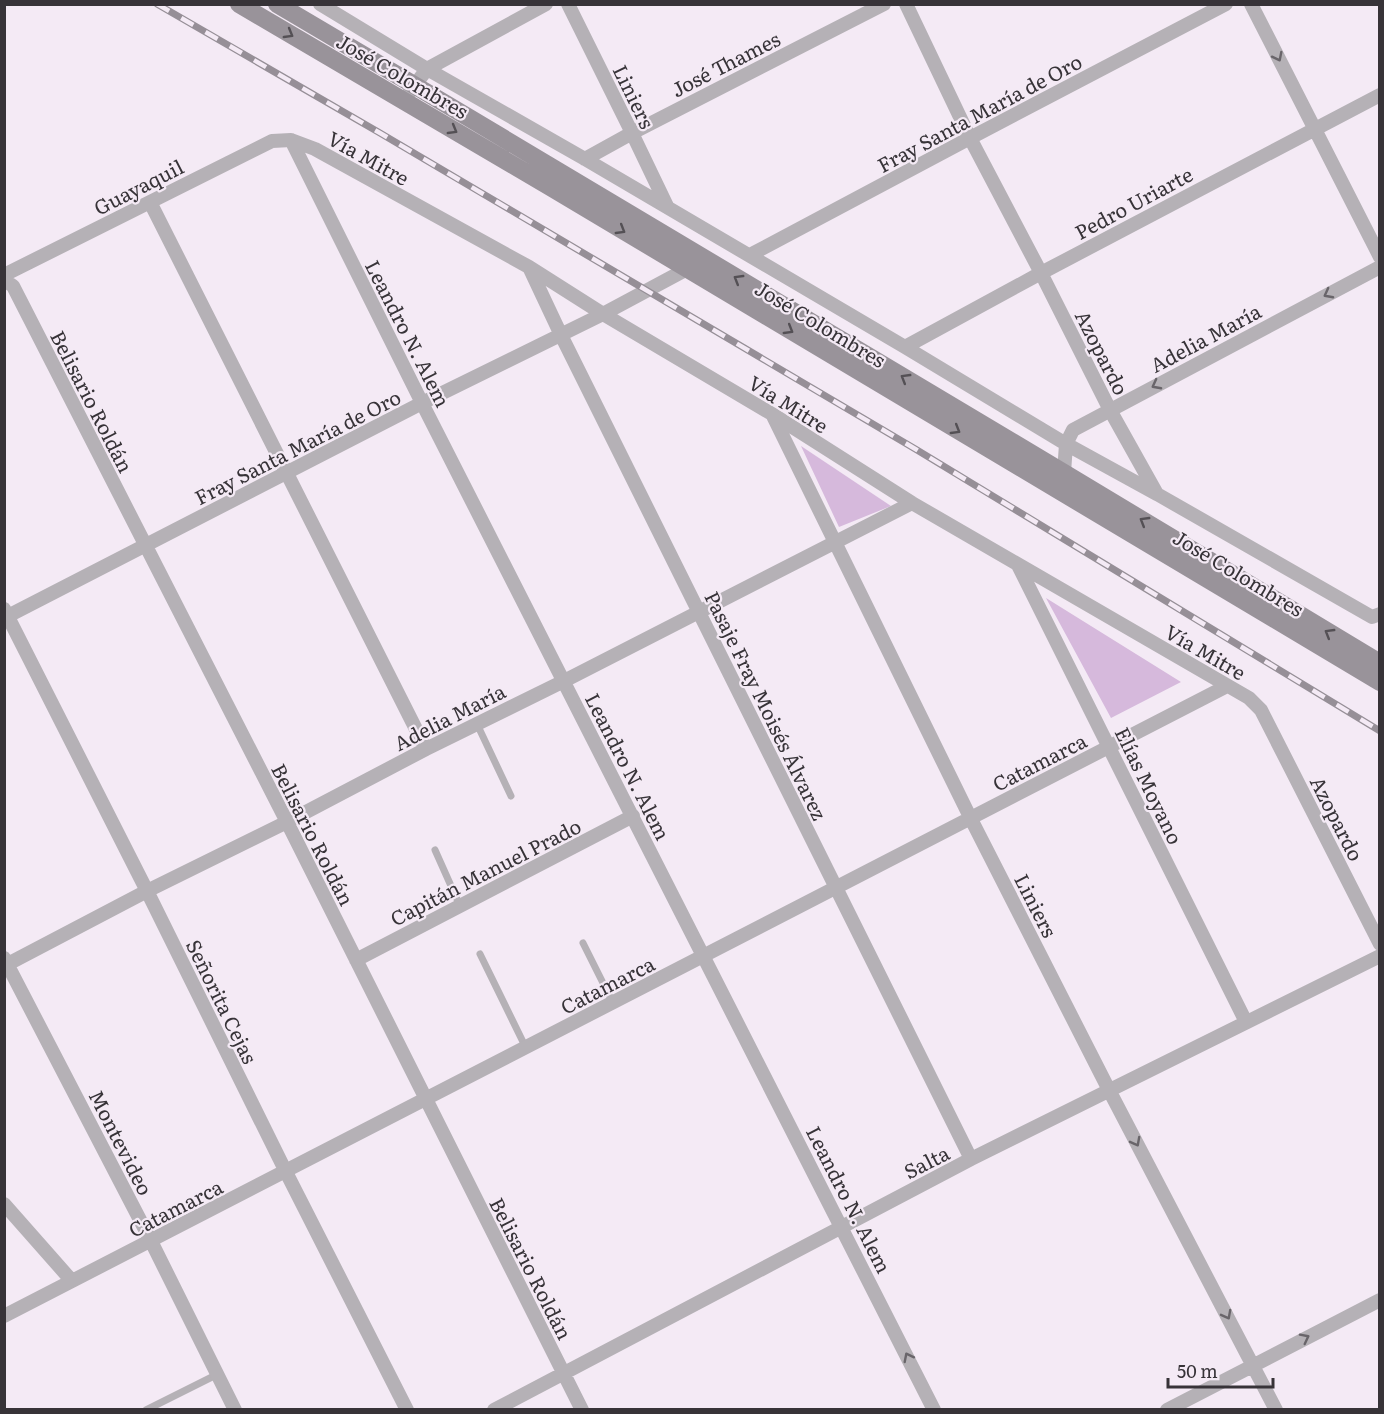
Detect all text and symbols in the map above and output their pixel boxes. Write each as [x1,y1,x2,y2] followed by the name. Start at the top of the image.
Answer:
[665,23,785,103] street label: José Thames
[332,25,474,125] street label: José Colombres
[283,27,294,38] one-way arrow
[871,45,1087,179] street label: Fray Santa María de Oro
[1271,50,1282,61] one-way arrow
[607,59,663,133] street label: Liniers
[323,122,415,192] street label: Vía Mitre
[447,123,457,135] one-way arrow
[88,150,188,221] street label: Guayaquil
[1069,158,1197,246] street label: Pedro Uriarte
[615,222,625,234] one-way arrow
[359,254,459,412] street label: Leandro N. Alem
[750,272,892,374] street label: José Colombres
[734,274,744,286] one-way arrow
[1324,287,1334,298] one-way arrow
[1144,295,1266,379] street label: Adelia María
[1069,304,1137,400] street label: Azopardo
[783,322,793,334] one-way arrow
[44,325,142,477] street label: Belisario Roldán
[743,367,835,439] street label: Vía Mitre
[901,374,911,386] one-way arrow
[1151,378,1162,389] one-way arrow
[189,381,405,511] street label: Fray Santa María de Oro
[950,422,960,434] one-way arrow
[1140,517,1150,529] one-way arrow
[1168,521,1310,623] street label: José Colombres
[698,585,836,825] street label: Pasaje Fray Moisés Álvarez
[1160,616,1252,686] street label: Vía Mitre
[1325,628,1335,640] one-way arrow
[388,675,510,757] street label: Adelia María
[579,687,679,845] street label: Leandro N. Alem
[1109,721,1191,849] street label: Elías Moyano
[987,724,1092,798] street label: Catamarca
[265,758,363,910] street label: Belisario Roldán
[1304,770,1372,866] street label: Azopardo
[384,810,586,932] street label: Capitán Manuel Prado
[1008,868,1066,942] street label: Liniers
[180,934,266,1068] street label: Señorita Cejas
[555,947,660,1021] street label: Catamarca
[83,1084,161,1200] street label: Montevideo
[800,1120,900,1278] street label: Leandro N. Alem
[1129,1136,1141,1147] one-way arrow
[898,1137,954,1185] street label: Salta
[123,1170,228,1244] street label: Catamarca
[483,1192,581,1344] street label: Belisario Roldán
[1220,1309,1231,1319] one-way arrow
[1299,1334,1309,1345] one-way arrow
[1168,1351,1273,1389] scale bar
[904,1353,915,1364] one-way arrow
[1177,1357,1218,1384] text: 50 m

